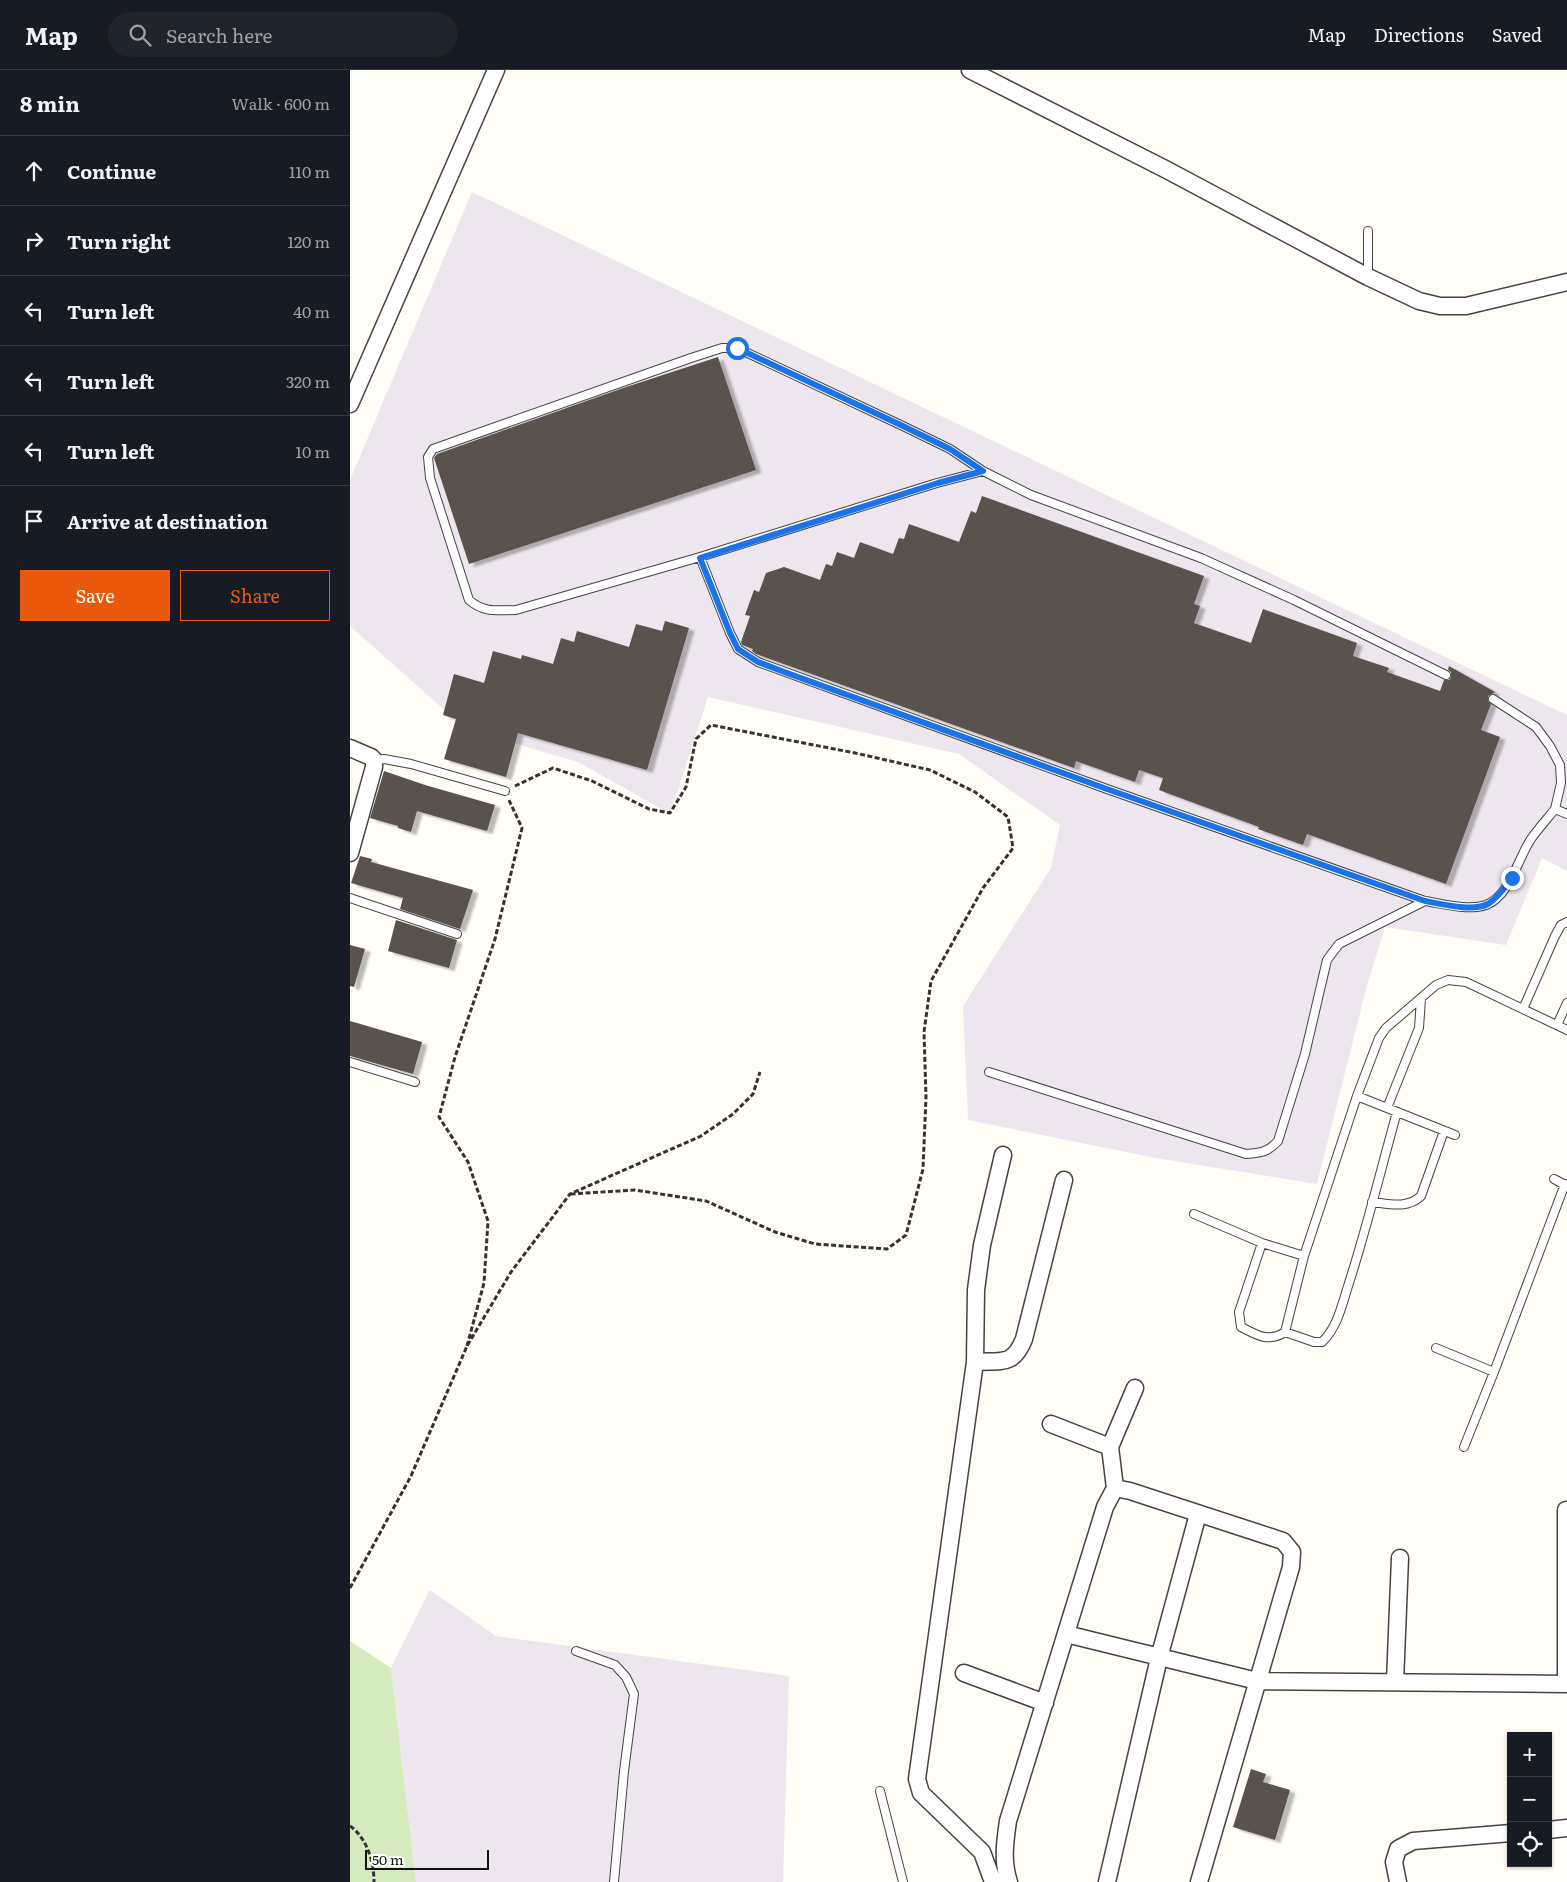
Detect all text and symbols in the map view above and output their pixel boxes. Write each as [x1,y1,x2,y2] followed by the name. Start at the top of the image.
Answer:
[108,12,458,57] search box
[25,17,78,52] text: Map
[126,21,154,49] icon: search
[166,21,272,49] text: Search here
[1308,21,1346,48] text: Map
[1374,21,1464,48] text: Directions
[1492,21,1542,48] text: Saved
[20,87,80,118] text: 8 min
[232,91,330,115] text: Walk · 600 m
[20,157,48,185] icon: ahead
[67,157,156,185] text: Continue
[289,159,330,183] text: 110 m
[20,227,48,255] icon: right
[67,227,171,255] text: Turn right
[287,229,330,253] text: 120 m
[20,297,48,325] icon: left
[67,297,154,325] text: Turn left
[293,299,330,323] text: 40 m
[726,337,749,360] route start
[20,367,48,395] icon: left
[67,367,154,395] text: Turn left
[286,369,330,393] text: 320 m
[20,437,48,465] icon: left
[67,437,154,465] text: Turn left
[296,439,330,463] text: 10 m
[20,507,48,535] icon: arrive
[67,507,268,535] text: Arrive at destination
[20,570,170,621] button: Save
[180,570,330,621] button: Share
[1501,867,1524,890] route end
[1507,1732,1552,1867] map controls
[1507,1732,1552,1777] button: +
[1507,1777,1552,1822] button: −
[1507,1822,1552,1867] button: locate
[365,1847,489,1870] scale bar
[372,1849,404,1869] text: 50 m

